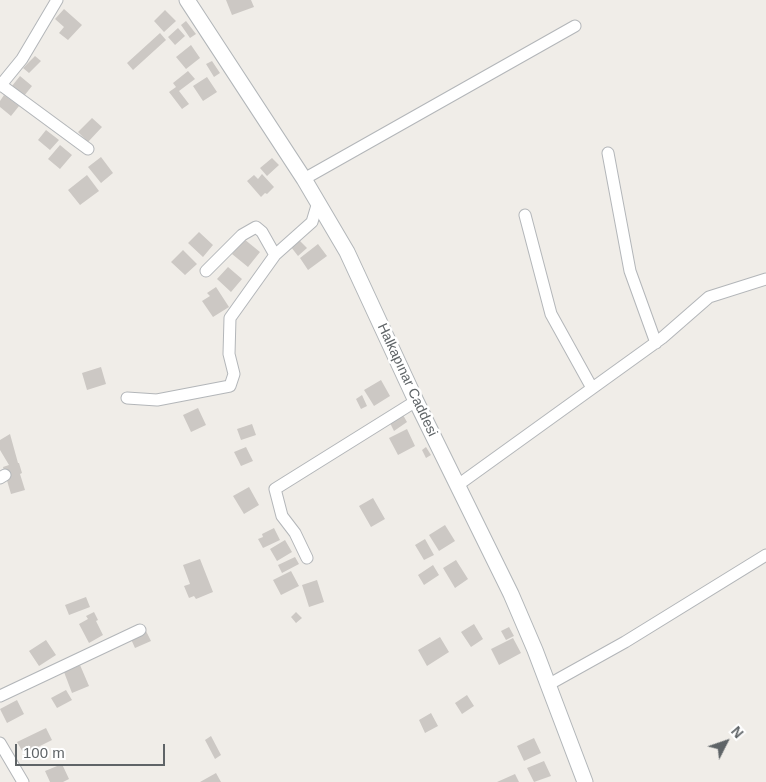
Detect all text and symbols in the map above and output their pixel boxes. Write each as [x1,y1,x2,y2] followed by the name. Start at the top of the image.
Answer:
[373,321,441,439] street label: Halkapınar Caddesi
[701,717,751,767] north arrow
[728,723,747,741] text: N
[18,734,168,766] scale bar
[23,744,65,761] text: 100 m

